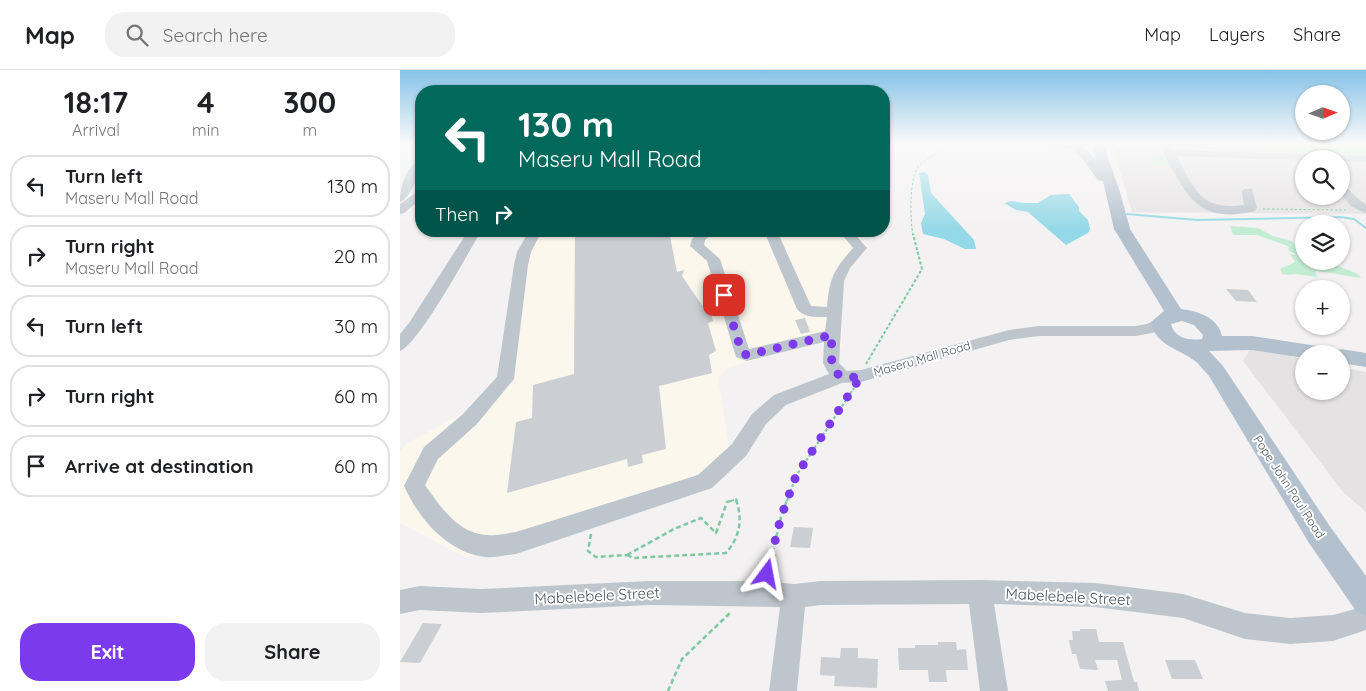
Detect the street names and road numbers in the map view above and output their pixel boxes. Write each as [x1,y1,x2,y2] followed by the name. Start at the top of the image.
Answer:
[872,338,972,380] street label: Maseru Mall Road
[1251,432,1328,541] street label: Pope John Paul Road
[534,583,660,608] street label: Mabelebele Street
[1005,584,1131,609] street label: Mabelebele Street

